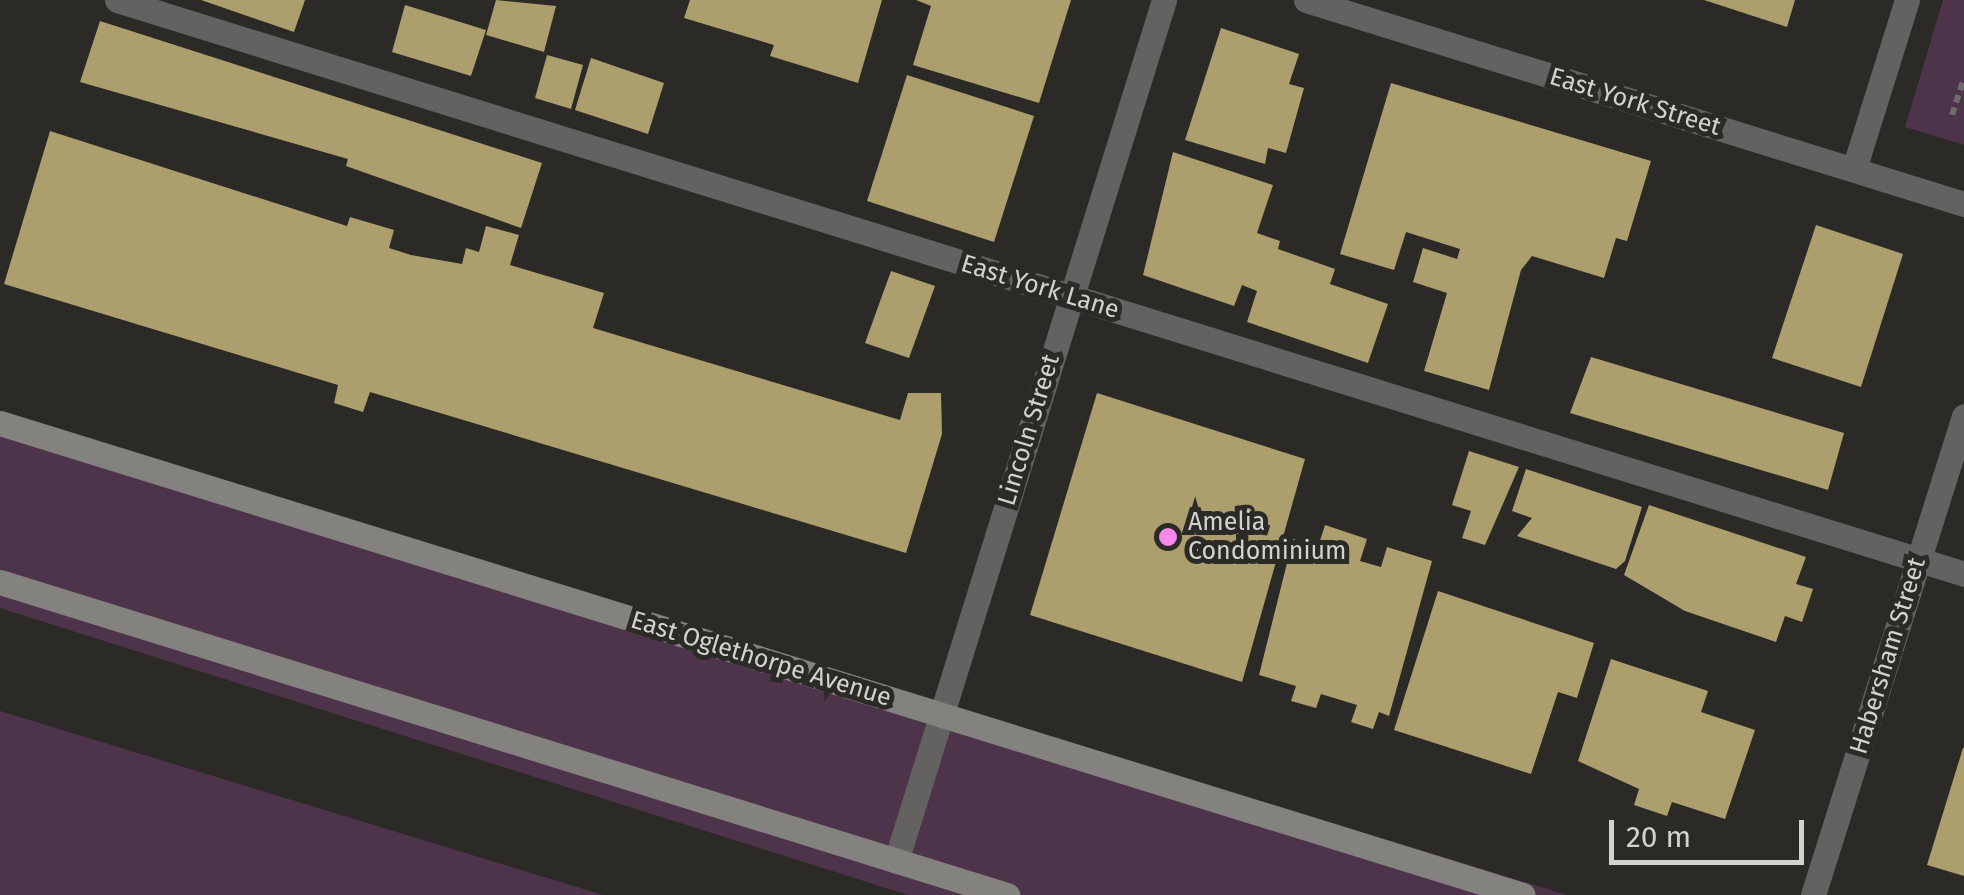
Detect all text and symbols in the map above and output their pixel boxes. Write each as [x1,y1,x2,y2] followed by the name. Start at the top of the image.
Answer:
[1546,62,1724,142] street label: East York Street
[957,249,1123,325] street label: East York Lane
[992,351,1066,509] street label: Lincoln Street
[1188,508,1346,567] place label: Amelia Condominium
[1157,526,1179,548] marker: Amelia Condominium
[1844,554,1932,758] street label: Habersham Street
[627,605,895,713] street label: East Oglethorpe Avenue
[1614,800,1809,862] scale bar
[1626,819,1691,855] text: 20 m

